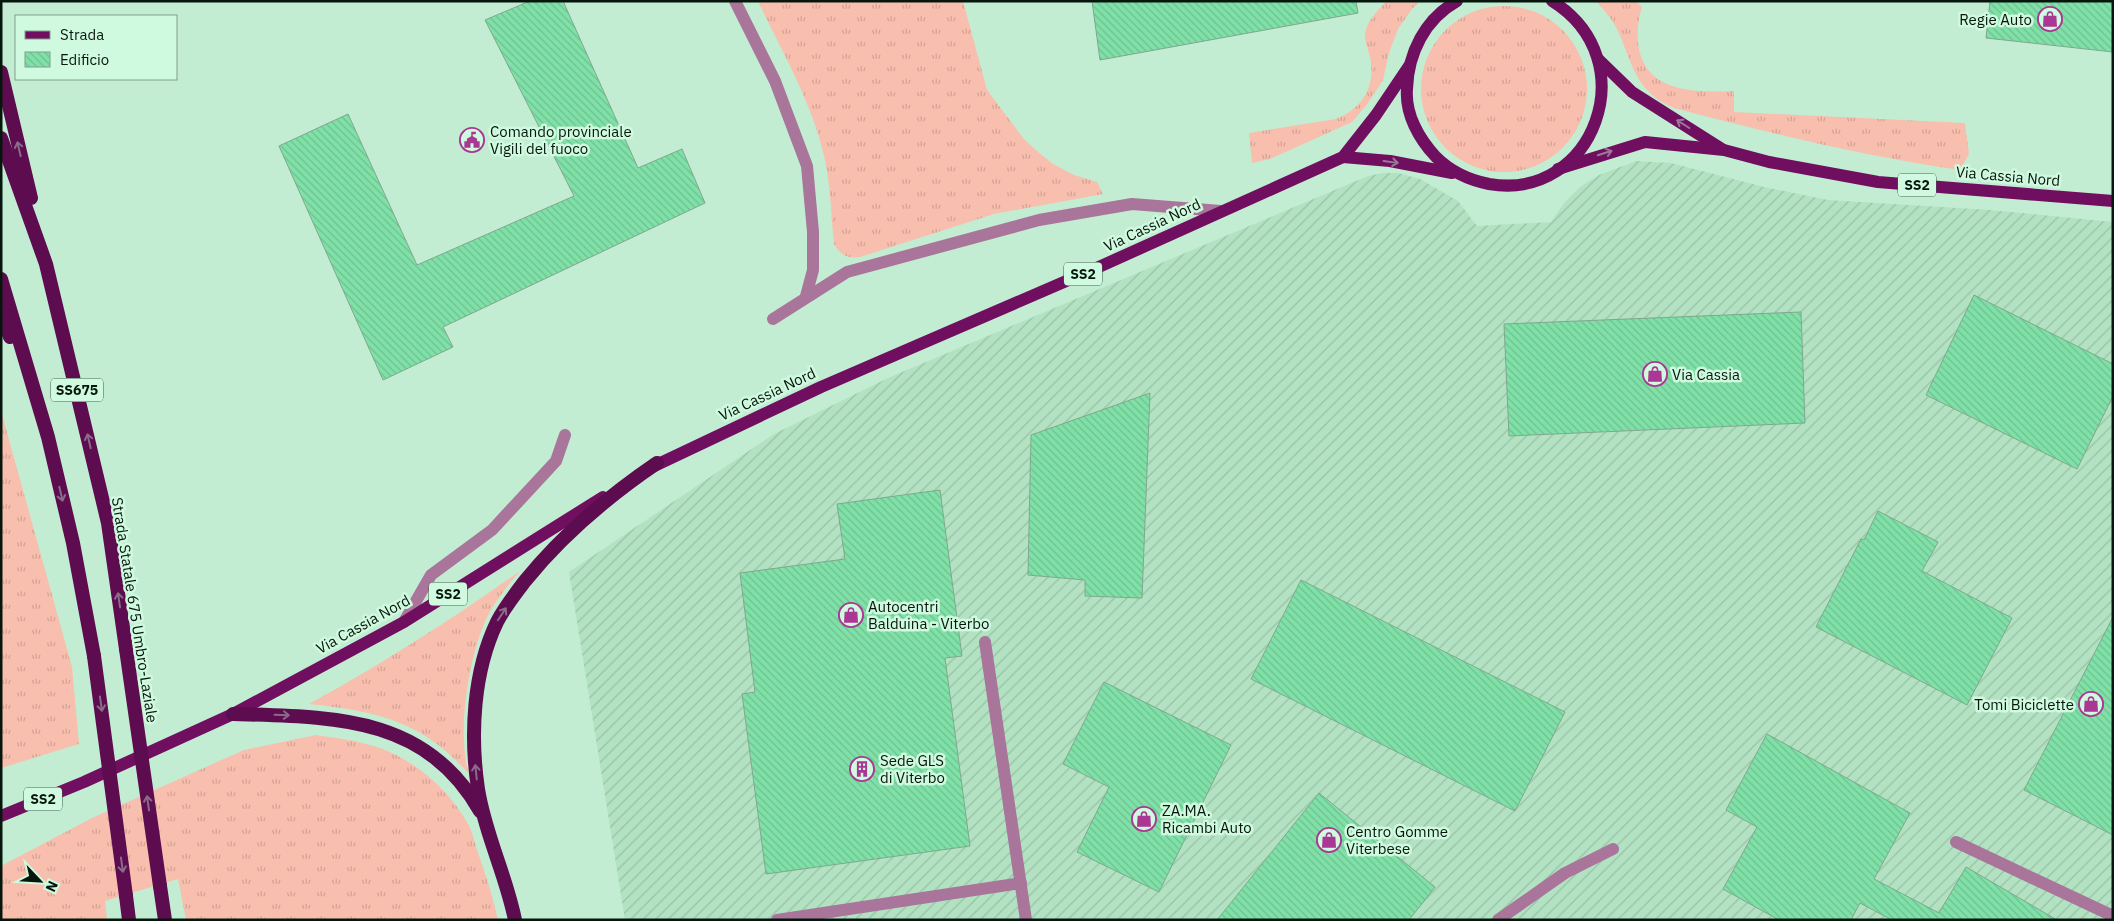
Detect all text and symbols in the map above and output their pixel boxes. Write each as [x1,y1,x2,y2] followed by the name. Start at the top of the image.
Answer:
[2037,6,2063,32] shop icon: Regie Auto
[1959,10,2032,29] place label: Regie Auto
[15,15,178,80] legend
[60,25,104,44] text: Strada
[60,50,109,69] text: Edificio
[1676,119,1690,129] one-way arrow
[490,122,632,158] place label: Comando provinciale Vigili del fuoco
[459,127,485,153] public building icon: Comando provinciale Vigili del fuoco
[14,141,23,157] one-way arrow
[1596,148,1612,157] one-way arrow
[1383,157,1399,167] one-way arrow
[1955,162,2061,190] street label: Via Cassia Nord
[1898,174,1936,196] road number: SS2
[1101,194,1203,256] street label: Via Cassia Nord
[1064,262,1102,286] road number: SS2
[1642,361,1668,387] shop icon: Via Cassia
[716,363,818,425] street label: Via Cassia Nord
[1672,365,1740,384] place label: Via Cassia
[51,378,103,402] road number: SS675
[84,433,93,449] one-way arrow
[57,486,66,502] one-way arrow
[108,496,162,724] street label: Strada Statale 675 Umbro-Laziale
[429,582,467,606] road number: SS2
[313,590,413,658] street label: Via Cassia Nord
[114,593,124,609] one-way arrow
[868,597,989,633] place label: Autocentri Balduina - Viterbo
[838,602,864,628] shop icon: Autocentri Balduina - Viterbo
[497,607,507,621] one-way arrow
[2078,691,2104,717] shop icon: Tomi Biciclette
[1974,695,2074,714] place label: Tomi Biciclette
[96,696,106,712] one-way arrow
[274,710,290,720] one-way arrow
[880,751,945,787] place label: Sede GLS di Viterbo
[849,756,875,782] building icon: Sede GLS di Viterbo
[471,764,481,780] one-way arrow
[24,788,62,811] road number: SS2
[142,795,152,811] one-way arrow
[1162,801,1252,837] place label: ZA.MA. Ricambi Auto
[1131,806,1157,832] shop icon: ZA.MA. Ricambi Auto
[1346,822,1448,858] place label: Centro Gomme Viterbese
[1316,827,1342,853] shop icon: Centro Gomme Viterbese
[15,856,65,906] north arrow
[117,857,127,873] one-way arrow
[41,878,62,895] text: N

